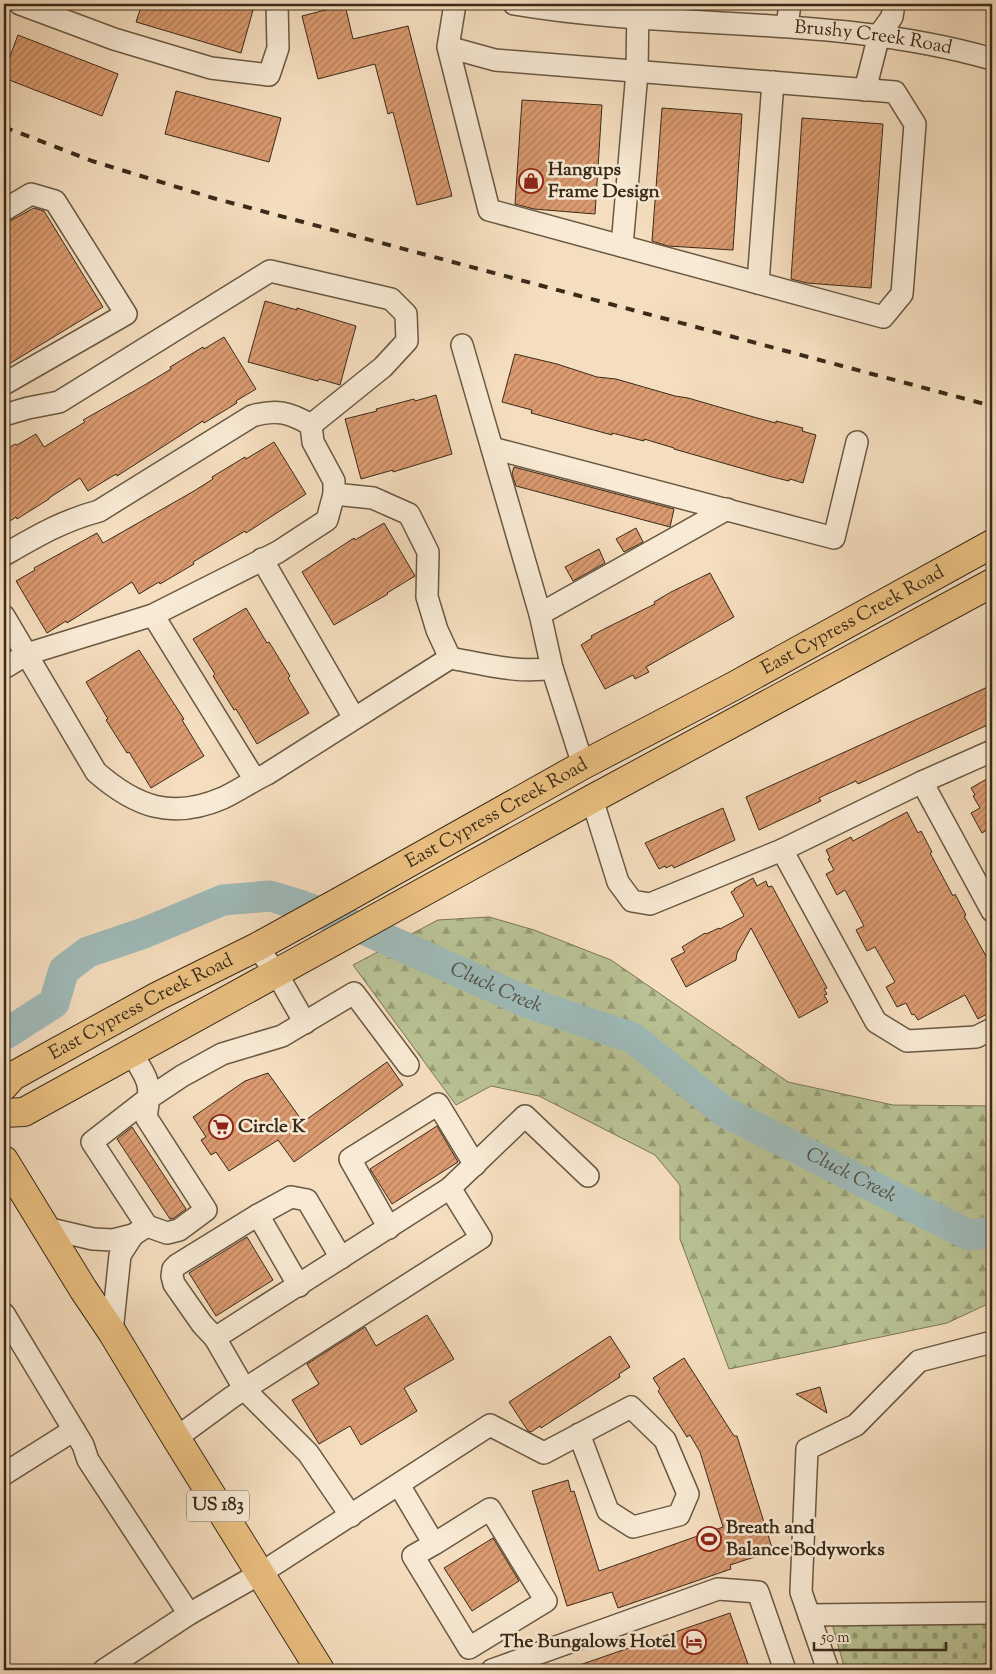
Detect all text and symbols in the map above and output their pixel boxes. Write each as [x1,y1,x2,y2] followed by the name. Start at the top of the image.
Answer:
[793,14,955,62] street label: Brushy Creek Road
[548,157,660,206] place label: Hangups Frame Design
[518,168,544,194] shop icon: Hangups Frame Design
[756,559,950,682] street label: East Cypress Creek Road
[401,751,593,875] street label: East Cypress Creek Road
[44,947,238,1067] street label: East Cypress Creek Road
[445,955,546,1021] water label: Cluck Creek
[208,1114,234,1140] supermarket icon: Circle K
[238,1114,306,1141] place label: Circle K
[800,1140,901,1210] water label: Cluck Creek
[187,1490,249,1522] road number: US 183
[726,1515,885,1564] place label: Breath and Balance Bodyworks
[696,1526,722,1552] sports icon: Breath and Balance Bodyworks
[814,1619,946,1651] scale bar
[820,1628,850,1649] text: 50 m
[500,1629,677,1656] place label: The Bungalows Hotel
[681,1629,707,1655] hotel icon: The Bungalows Hotel

